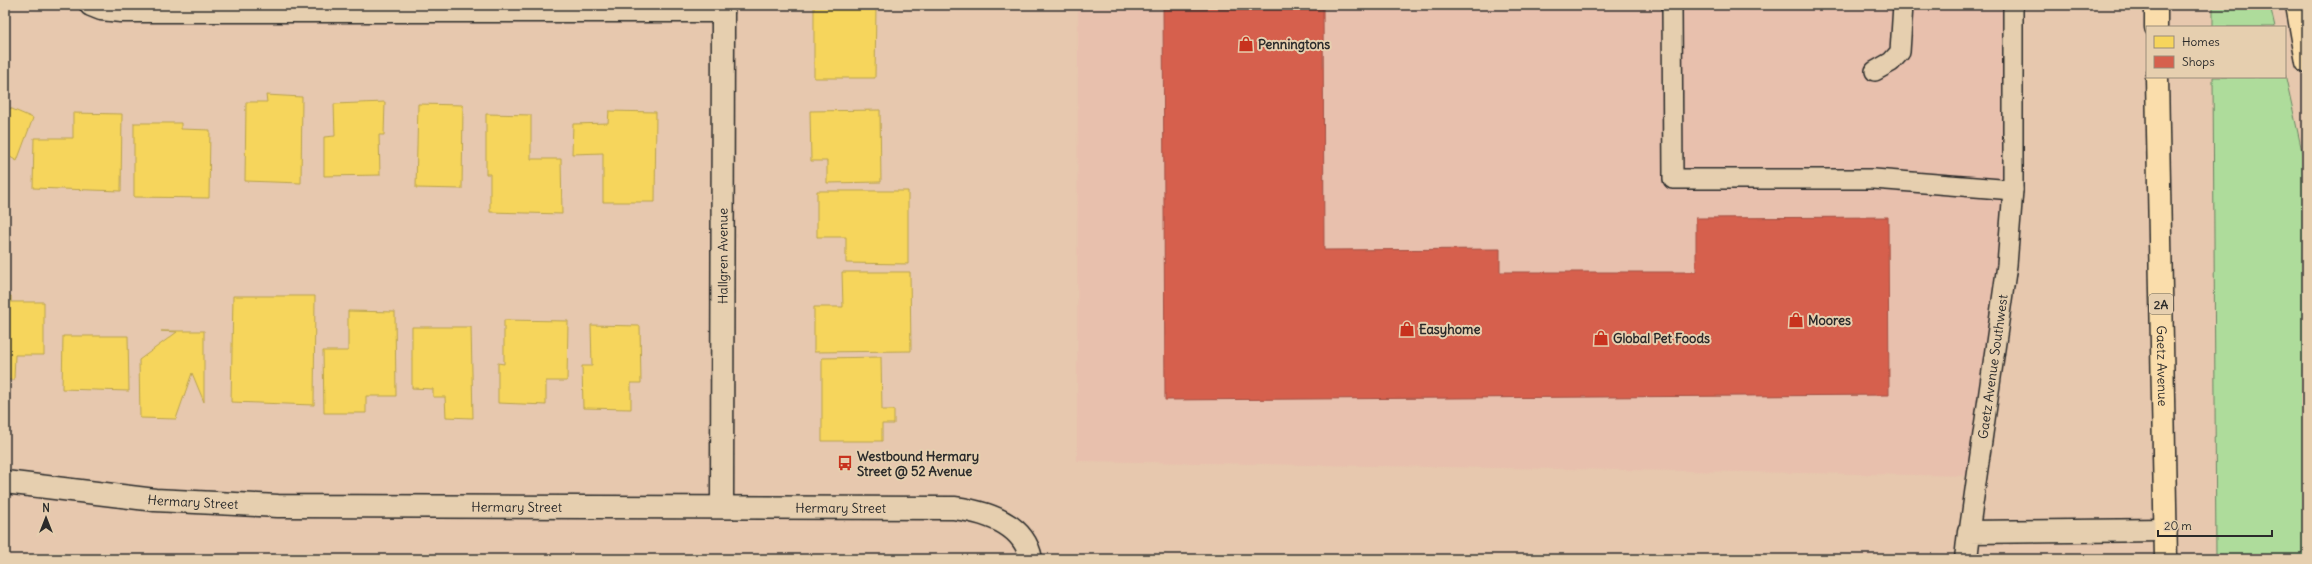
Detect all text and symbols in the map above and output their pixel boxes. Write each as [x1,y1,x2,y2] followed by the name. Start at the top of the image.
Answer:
[2146,26,2286,78] legend
[2182,34,2220,49] text: Homes
[1237,35,1255,53] shop icon: Penningtons
[1258,36,1330,53] place label: Penningtons
[2182,54,2215,69] text: Shops
[714,208,731,304] street label: Hallgren Avenue
[1974,293,2011,440] street label: Gaetz Avenue Southwest
[2149,294,2173,314] road number: 2A
[1787,311,1805,329] shop icon: Moores
[1808,312,1851,329] place label: Moores
[1398,320,1416,338] shop icon: Easyhome
[1419,321,1480,338] place label: Easyhome
[2153,325,2172,407] street label: Gaetz Avenue
[1592,329,1610,347] shop icon: Global Pet Foods
[1613,330,1710,347] place label: Global Pet Foods
[857,448,979,480] place label: Westbound Hermary Street @ 52 Avenue
[836,454,854,472] bus stop icon: Westbound Hermary Street @ 52 Avenue
[146,491,239,513] street label: Hermary Street
[26,498,66,538] north arrow
[471,498,563,515] street label: Hermary Street
[795,499,887,516] street label: Hermary Street
[42,501,50,515] text: N
[2158,512,2272,538] scale bar
[2164,518,2192,533] text: 20 m

